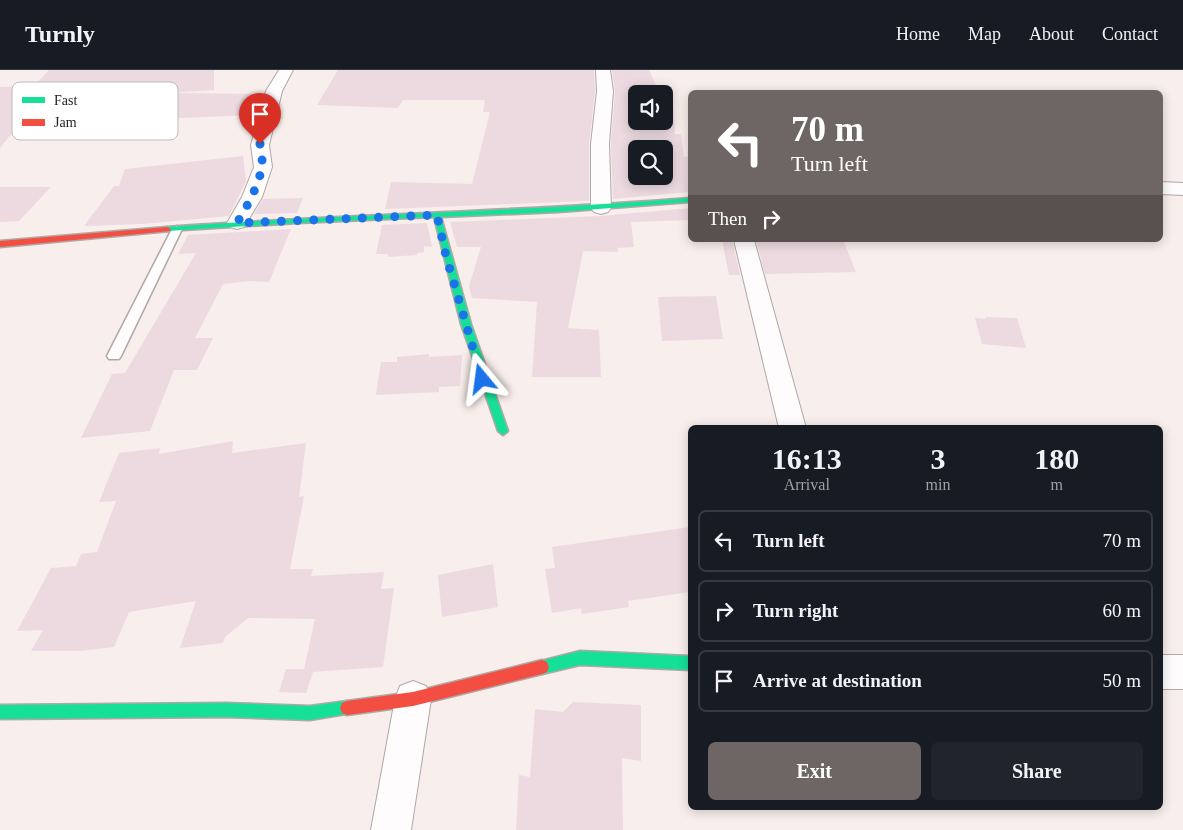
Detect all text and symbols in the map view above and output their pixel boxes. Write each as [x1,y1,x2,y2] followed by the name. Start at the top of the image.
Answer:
[25,21,95,47] text: Turnly
[896,24,940,44] text: Home
[968,24,1001,44] text: Map
[1029,24,1074,44] text: About
[1102,24,1158,44] text: Contact
[12,82,178,140] legend
[628,85,673,185] map controls
[628,85,673,130] button: sound
[54,93,77,108] text: Fast
[239,93,281,144] pin
[246,100,274,128] icon: arrive
[708,110,773,175] icon: left
[791,110,864,149] text: 70 m
[54,115,77,130] text: Jam
[628,140,673,185] button: search
[791,151,868,176] text: Turn left
[757,205,785,233] icon: right
[708,208,747,229] text: Then
[455,352,507,404] position arrow
[772,442,842,475] text: 16:13
[930,442,945,475] text: 3
[1034,442,1079,475] text: 180
[784,476,830,493] text: Arrival
[926,476,950,493] text: min
[1050,476,1063,493] text: m
[710,527,738,555] icon: left
[753,530,825,551] text: Turn left
[1102,530,1141,551] text: 70 m
[710,597,738,625] icon: right
[753,600,838,621] text: Turn right
[1102,600,1141,621] text: 60 m
[710,667,738,695] icon: arrive
[753,670,922,691] text: Arrive at destination
[1102,670,1141,691] text: 50 m
[708,742,921,800] button: Exit
[931,742,1143,800] button: Share

